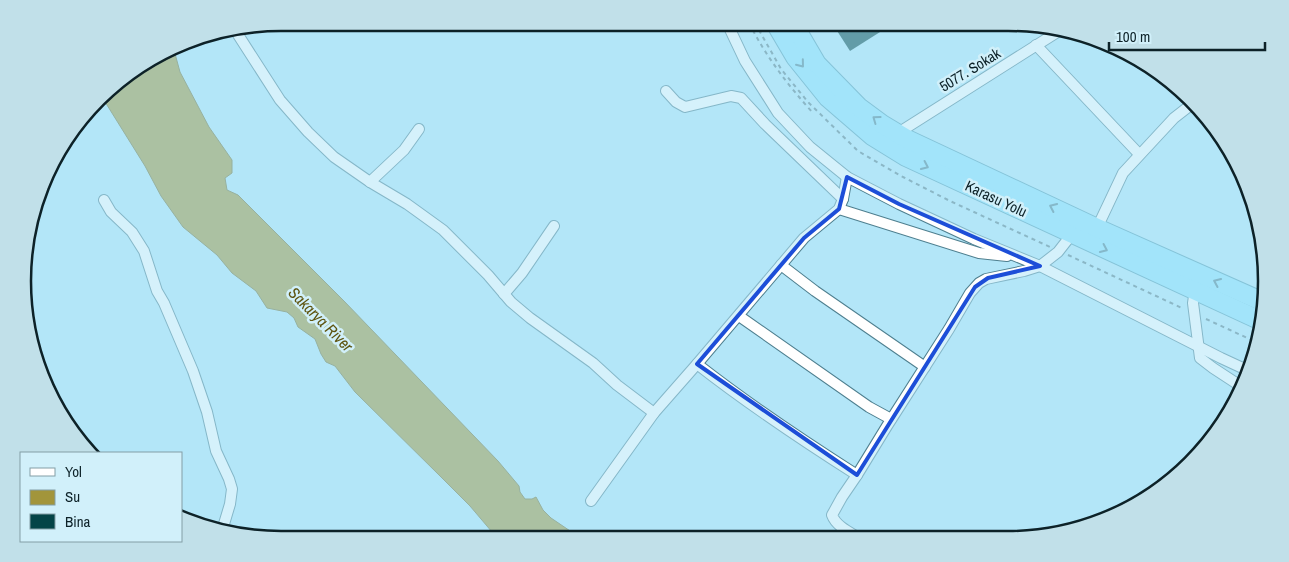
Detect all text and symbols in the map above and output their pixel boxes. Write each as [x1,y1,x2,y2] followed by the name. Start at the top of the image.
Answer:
[1109,20,1265,52] scale bar
[1116,26,1150,47] text: 100 m
[935,42,1005,97] street label: 5077. Sokak
[795,58,803,67] one-way arrow
[873,117,882,125] one-way arrow
[920,159,929,170] one-way arrow
[962,175,1030,222] street label: Karasu Yolu
[1049,204,1058,214] one-way arrow
[1099,242,1108,253] one-way arrow
[1213,277,1222,288] one-way arrow
[284,282,359,357] water label: Sakarya River
[20,452,182,542] legend
[65,461,82,482] text: Yol
[65,486,80,507] text: Su
[65,511,90,532] text: Bina

